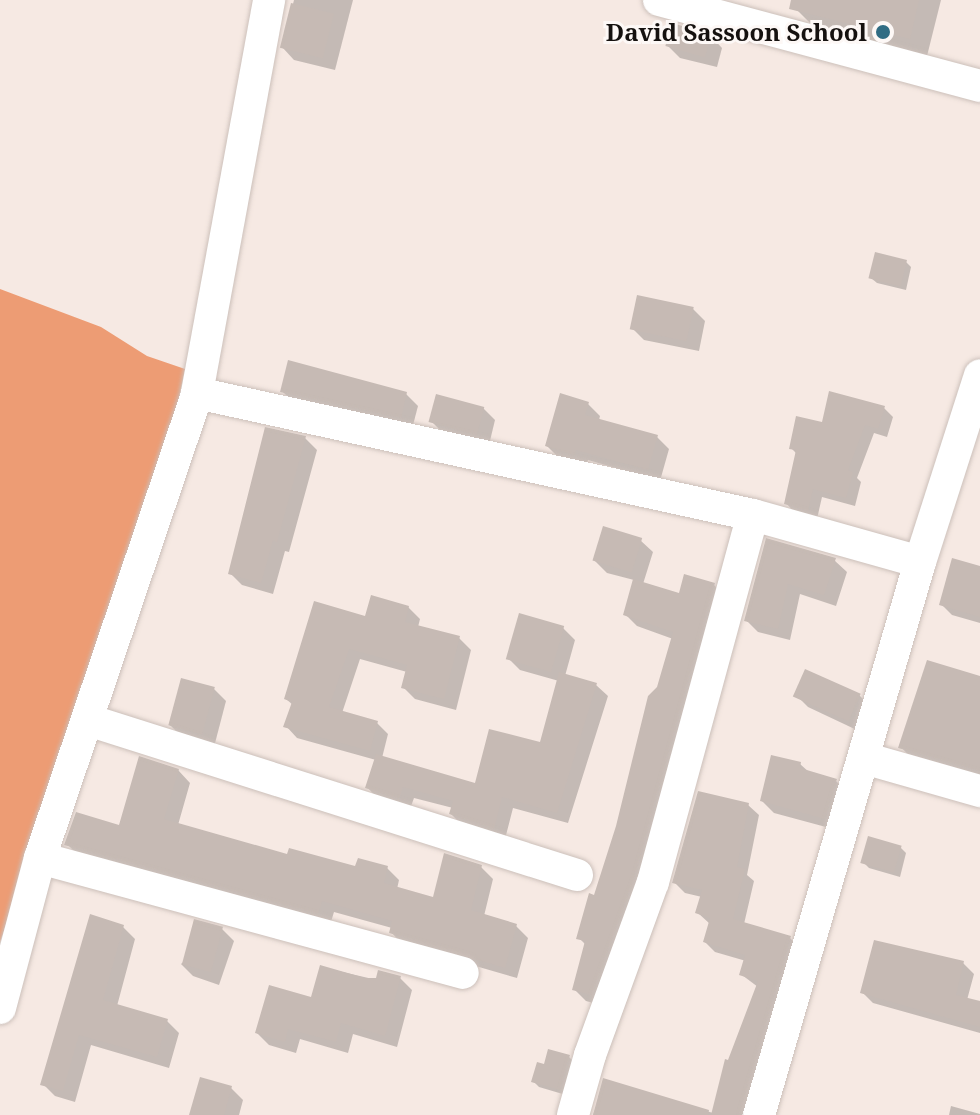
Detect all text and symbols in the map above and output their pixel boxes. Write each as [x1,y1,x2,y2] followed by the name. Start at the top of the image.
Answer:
[606,18,867,46] place label: David Sassoon School
[874,23,892,41] marker: David Sassoon School

